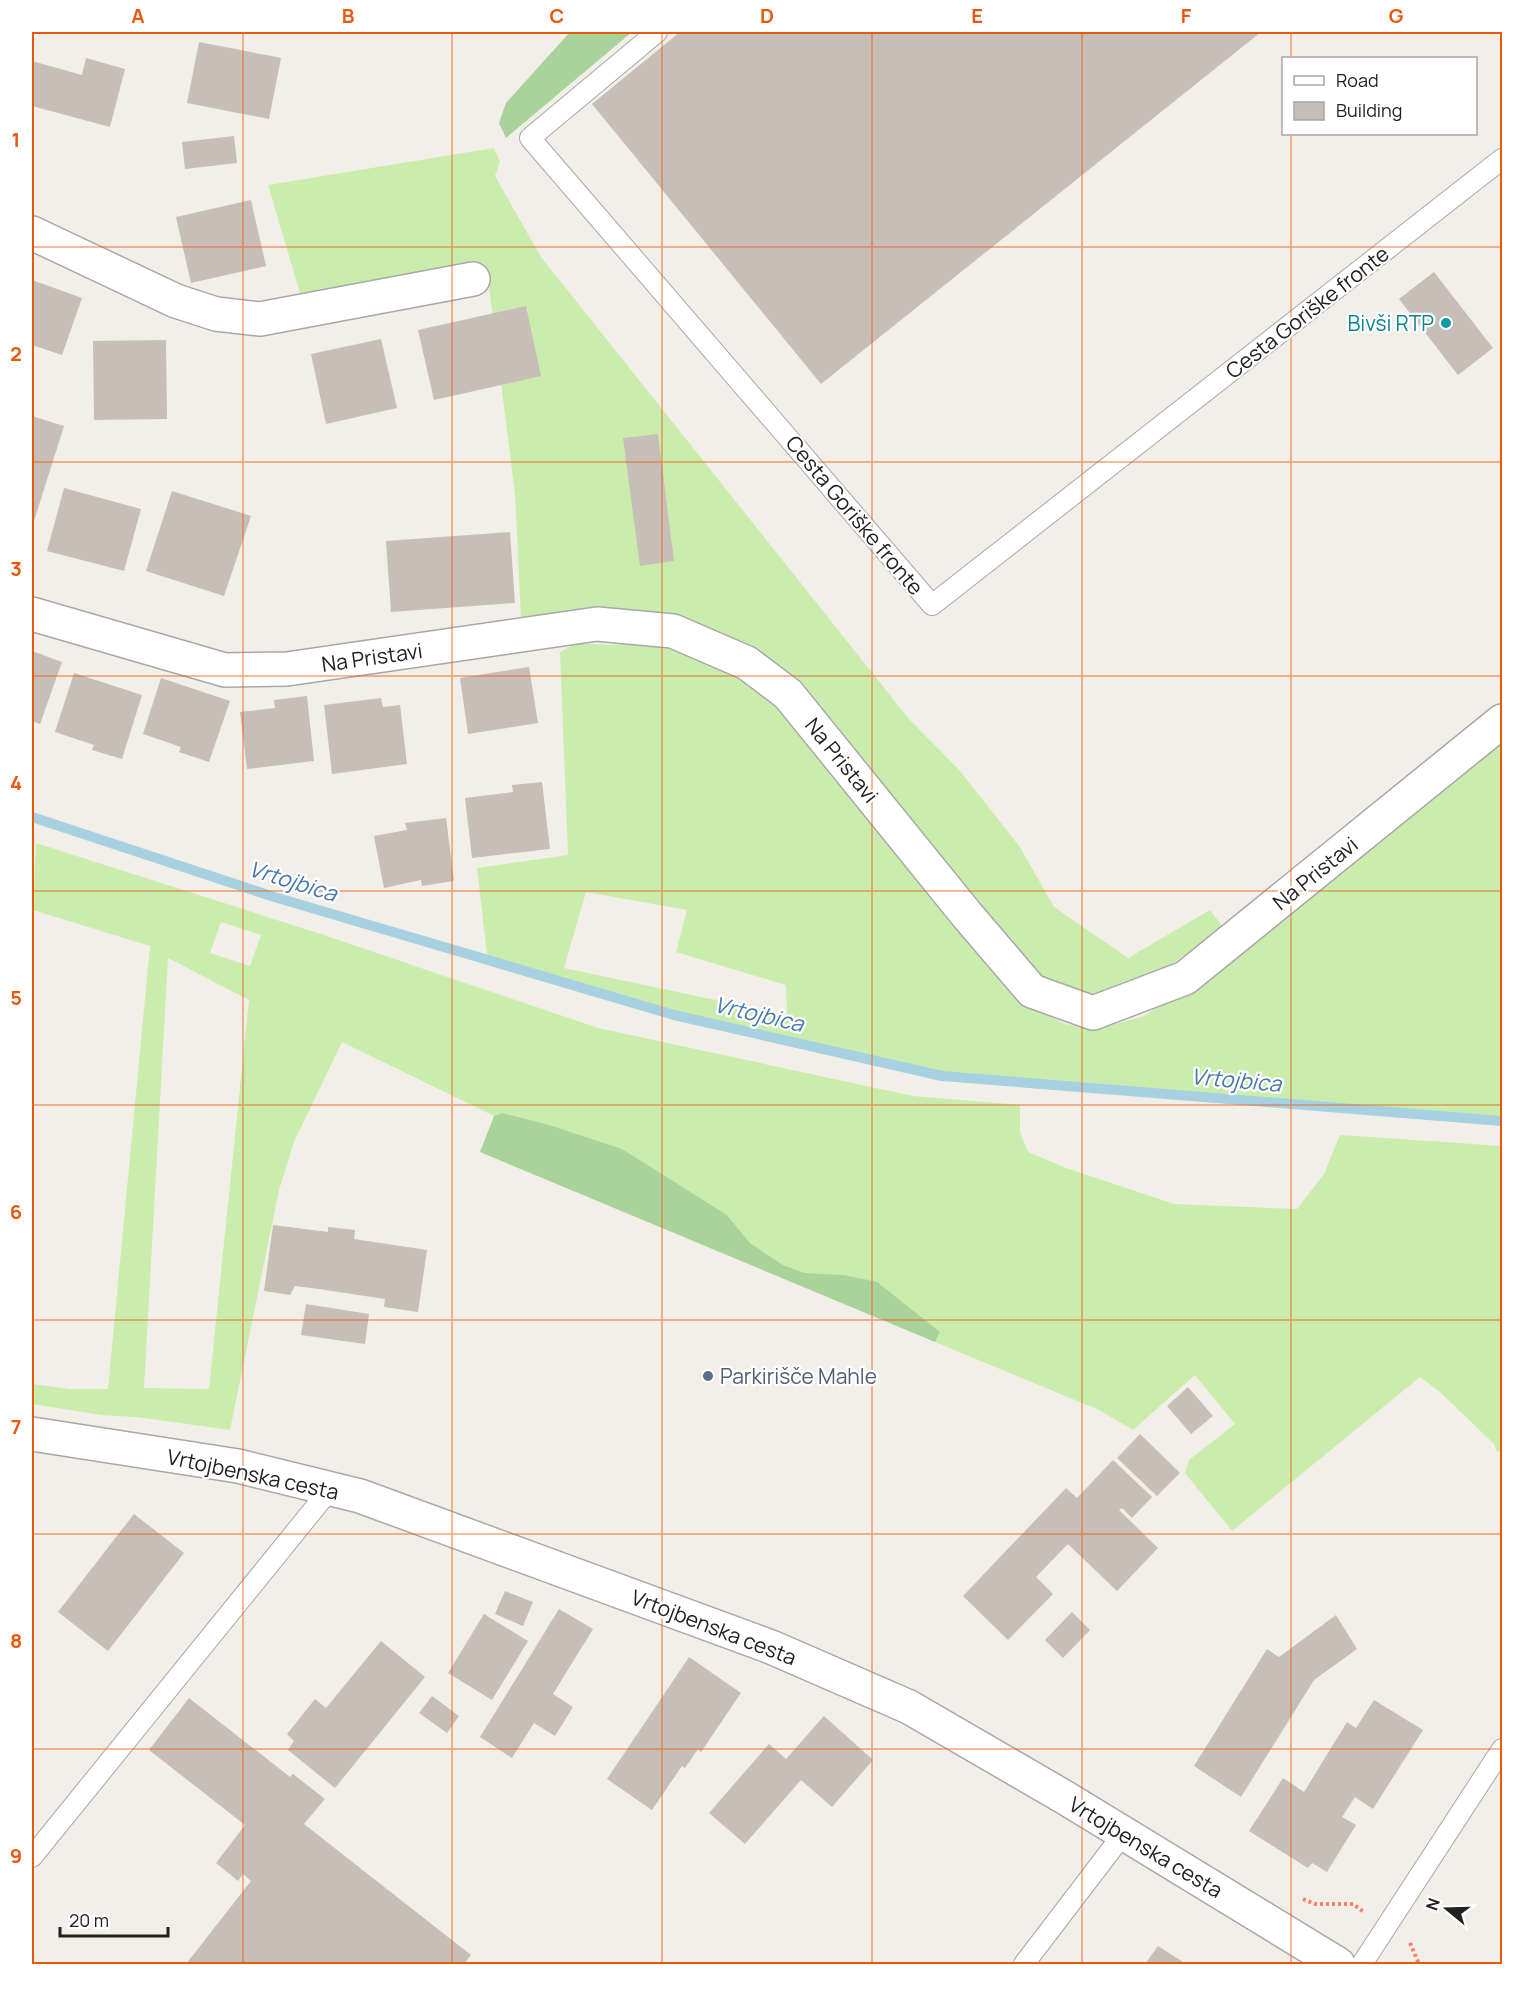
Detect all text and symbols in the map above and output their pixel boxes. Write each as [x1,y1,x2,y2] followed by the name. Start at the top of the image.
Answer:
[131,2,145,29] text: A
[342,2,355,29] text: B
[550,2,564,29] text: C
[760,2,774,29] text: D
[971,2,983,29] text: E
[1181,2,1192,29] text: F
[1389,2,1404,29] text: G
[1282,57,1477,135] legend
[1336,68,1379,92] text: Road
[1336,98,1402,122] text: Building
[12,126,20,153] text: 1
[1220,239,1394,385] street label: Cesta Goriške fronte
[1347,309,1434,337] place label: Bivši RTP
[1439,316,1453,330] marker: Bivši RTP
[10,340,22,367] text: 2
[780,429,930,601] street label: Cesta Goriške fronte
[10,555,22,582] text: 3
[320,636,424,678] street label: Na Pristavi
[799,712,885,808] street label: Na Pristavi
[10,769,22,796] text: 4
[1267,830,1363,916] street label: Na Pristavi
[245,853,342,909] water label: Vrtojbica
[10,984,22,1011] text: 5
[711,989,808,1039] water label: Vrtojbica
[1190,1061,1284,1099] water label: Vrtojbica
[10,1198,22,1225] text: 6
[720,1362,877,1390] place label: Parkirišče Mahle
[701,1369,715,1383] marker: Parkirišče Mahle
[11,1413,21,1440] text: 7
[165,1442,341,1506] street label: Vrtojbenska cesta
[627,1583,801,1671] street label: Vrtojbenska cesta
[10,1627,22,1654] text: 8
[1064,1790,1228,1904] street label: Vrtojbenska cesta
[10,1842,22,1869] text: 9
[1417,1879,1477,1939] north arrow
[1421,1895,1445,1913] text: N
[60,1900,168,1938] scale bar
[69,1908,109,1932] text: 20 m

